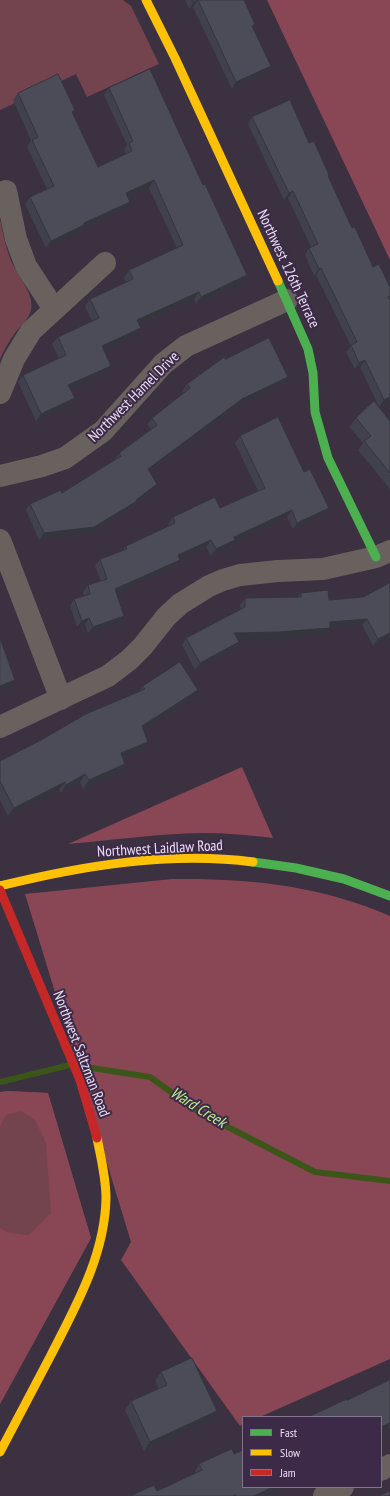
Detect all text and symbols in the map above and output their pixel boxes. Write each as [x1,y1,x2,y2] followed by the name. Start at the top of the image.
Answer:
[253,207,323,331] street label: Northwest 126th Terrace
[85,348,183,446] street label: Northwest Hamel Drive
[97,837,223,861] street label: Northwest Laidlaw Road
[49,988,113,1120] street label: Northwest Saltzman Road
[167,1083,229,1133] water label: Ward Creek
[242,1416,382,1488] legend
[280,1425,297,1440] text: Fast
[280,1445,300,1460] text: Slow
[280,1465,296,1480] text: Jam

